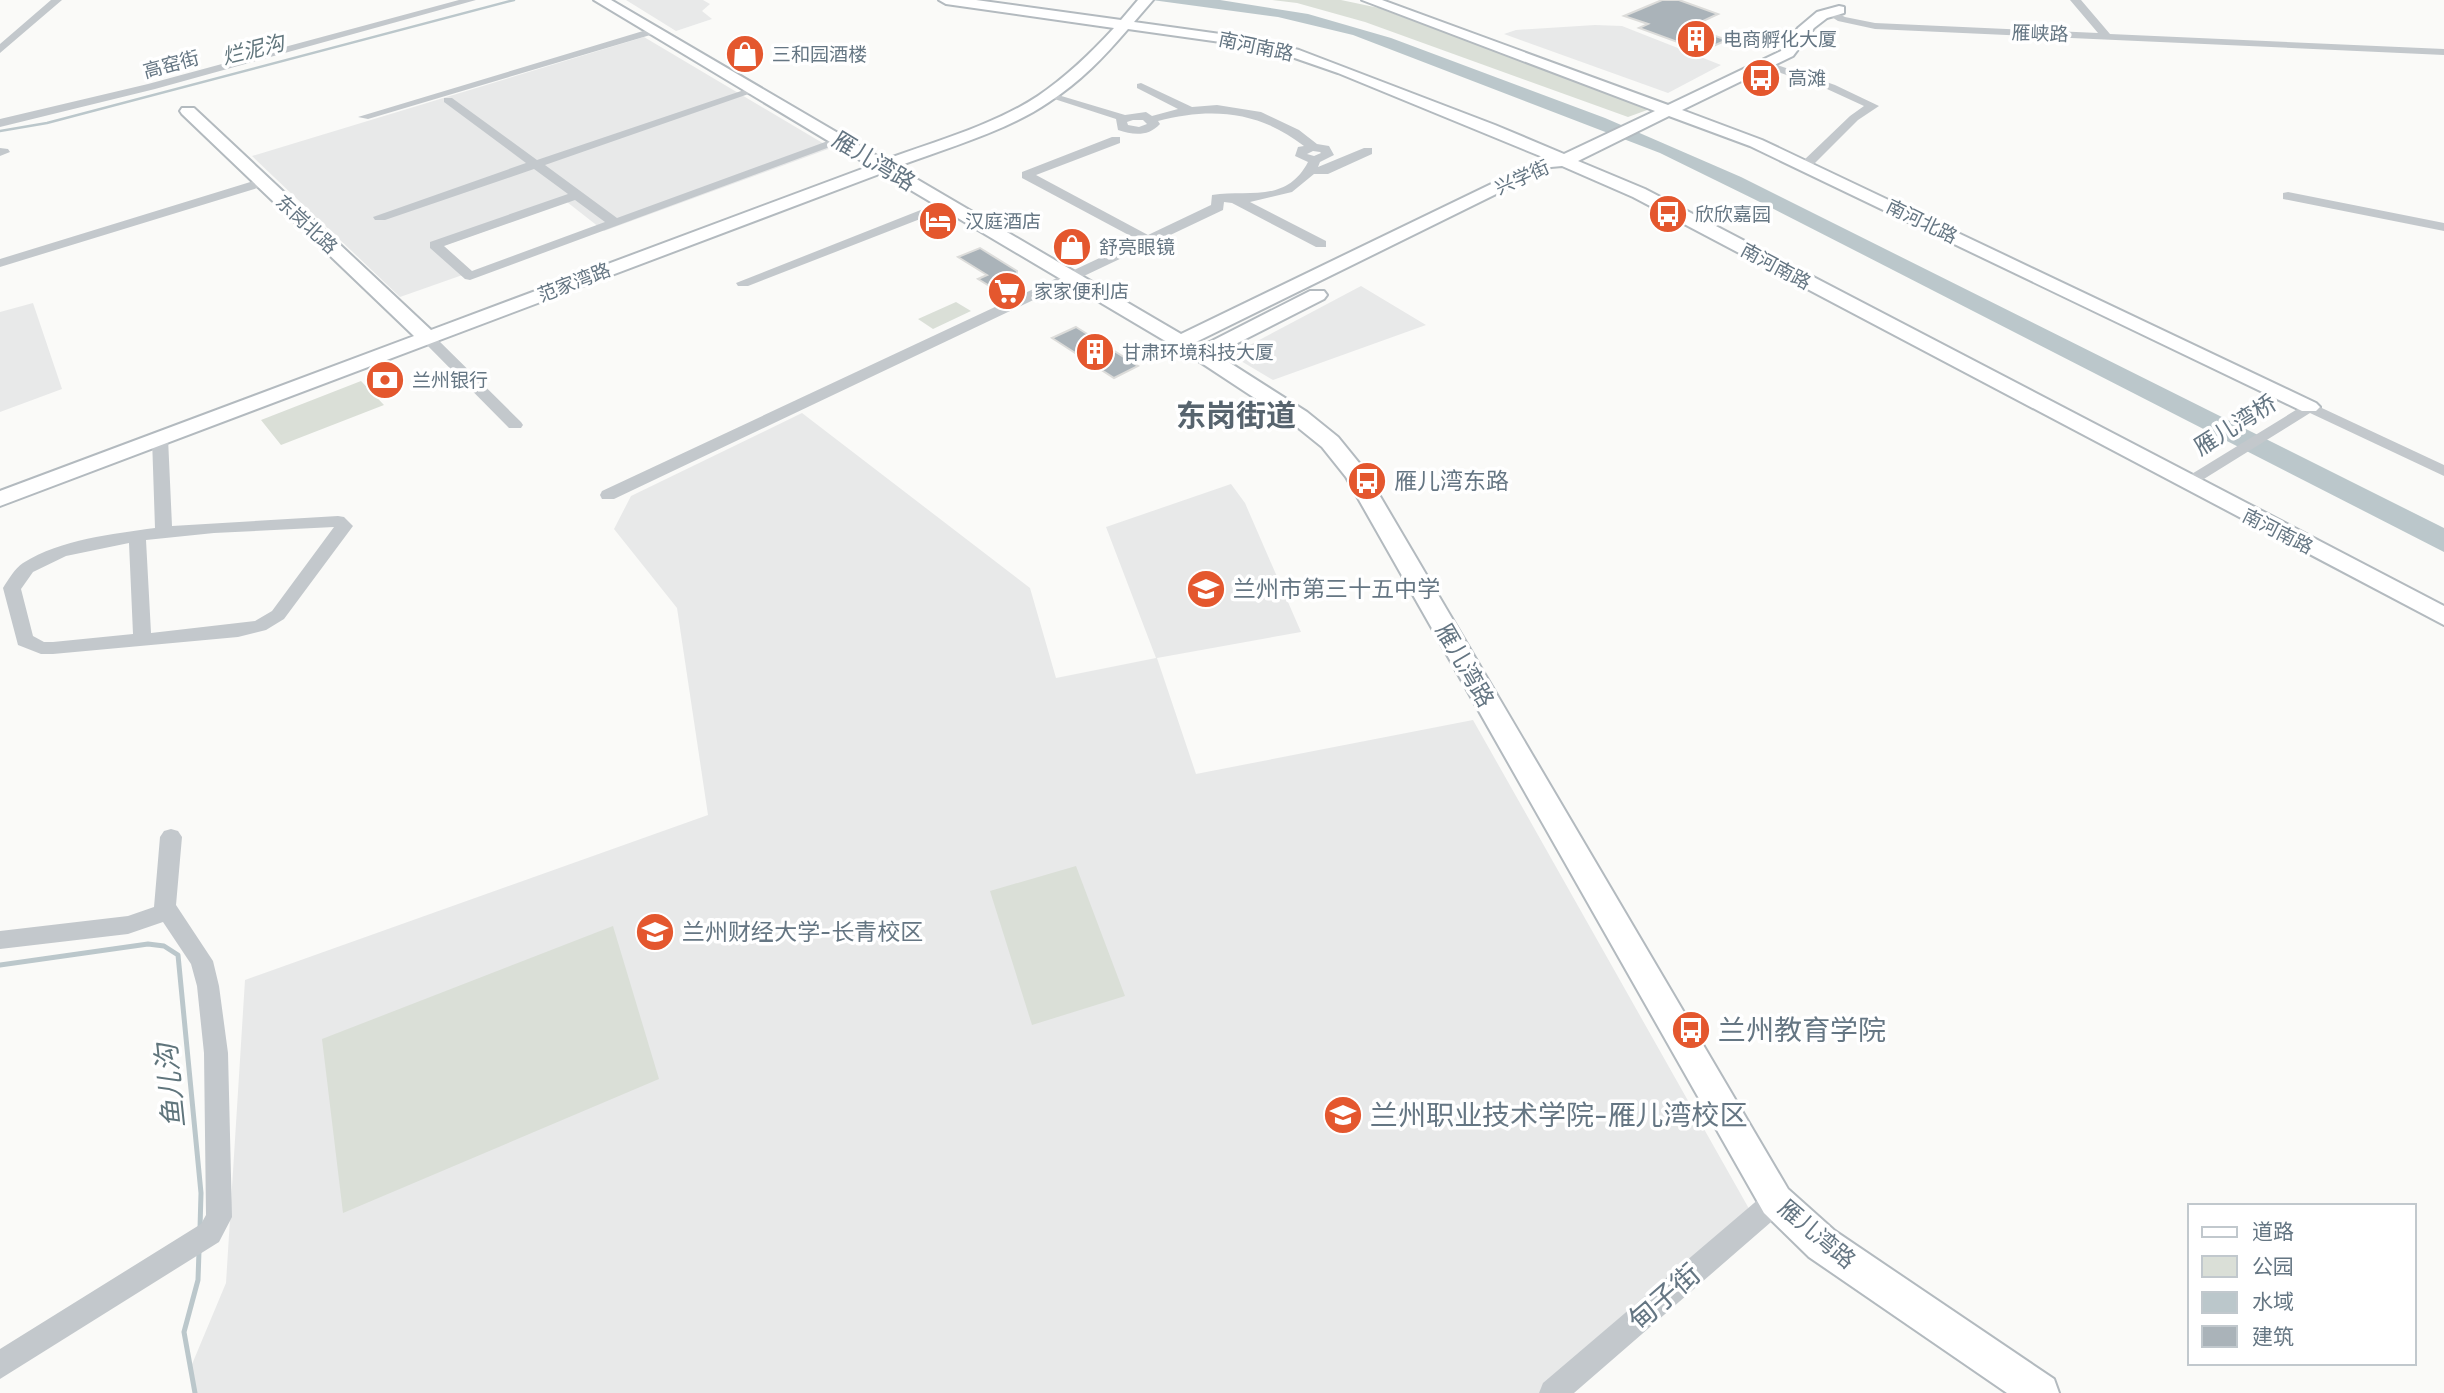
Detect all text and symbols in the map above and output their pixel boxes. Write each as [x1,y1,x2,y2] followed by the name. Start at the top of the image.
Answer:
[1675,18,1717,60] building icon: 电商孵化大厦
[2011,21,2069,46] street label: 雁峡路
[1216,27,1295,66] street label: 南河南路
[1723,28,1837,51] place label: 电商孵化大厦
[219,29,288,69] water label: 烂泥沟
[724,33,766,75] shop icon: 三和园酒楼
[772,43,867,66] place label: 三和园酒楼
[141,46,202,83] street label: 高窑街
[1740,57,1782,99] bus stop icon: 高滩
[1788,67,1826,90] place label: 高滩
[827,125,921,197] street label: 雁儿湾路
[1491,155,1553,200] street label: 兴学街
[271,190,342,259] street label: 东岗北路
[1647,193,1689,235] bus stop icon: 欣欣嘉园
[1883,194,1961,248] street label: 南河北路
[917,200,959,242] hotel icon: 汉庭酒店
[1695,203,1771,226] place label: 欣欣嘉园
[965,210,1041,233] place label: 汉庭酒店
[1051,226,1093,268] shop icon: 舒亮眼镜
[1099,236,1175,259] place label: 舒亮眼镜
[1737,238,1815,294] street label: 南河南路
[535,258,614,307] street label: 范家湾路
[986,270,1028,312] supermarket icon: 家家便利店
[1034,280,1129,303] place label: 家家便利店
[1074,331,1116,373] building icon: 甘肃环境科技大厦
[1122,341,1274,364] place label: 甘肃环境科技大厦
[364,359,406,401] bank icon: 兰州银行
[412,369,488,392] place label: 兰州银行
[2189,389,2281,461] street label: 雁儿湾桥
[1176,398,1296,434] district label: 东岗街道
[1346,460,1388,502] bus stop icon: 雁儿湾东路
[1394,467,1509,495] place label: 雁儿湾东路
[2239,504,2317,559] street label: 南河南路
[1185,568,1227,610] school or university icon: 兰州市第三十五中学
[1233,575,1440,603] place label: 兰州市第三十五中学
[1430,618,1500,712] street label: 雁儿湾路
[634,911,676,953] school or university icon: 兰州财经大学-长青校区
[682,918,923,946] place label: 兰州财经大学-长青校区
[1670,1009,1712,1051] bus stop icon: 兰州教育学院
[1718,1014,1886,1047] place label: 兰州教育学院
[149,1039,191,1129] water label: 鱼儿沟
[1322,1094,1364,1136] school or university icon: 兰州职业技术学院-雁儿湾校区
[1370,1099,1748,1132] place label: 兰州职业技术学院-雁儿湾校区
[1773,1194,1861,1274] street label: 雁儿湾路
[2188,1204,2416,1365] legend
[2252,1219,2294,1244] text: 道路
[2252,1254,2294,1279] text: 公园
[1622,1257,1707,1337] street label: 甸子街
[2252,1289,2294,1314] text: 水域
[2252,1324,2294,1349] text: 建筑

